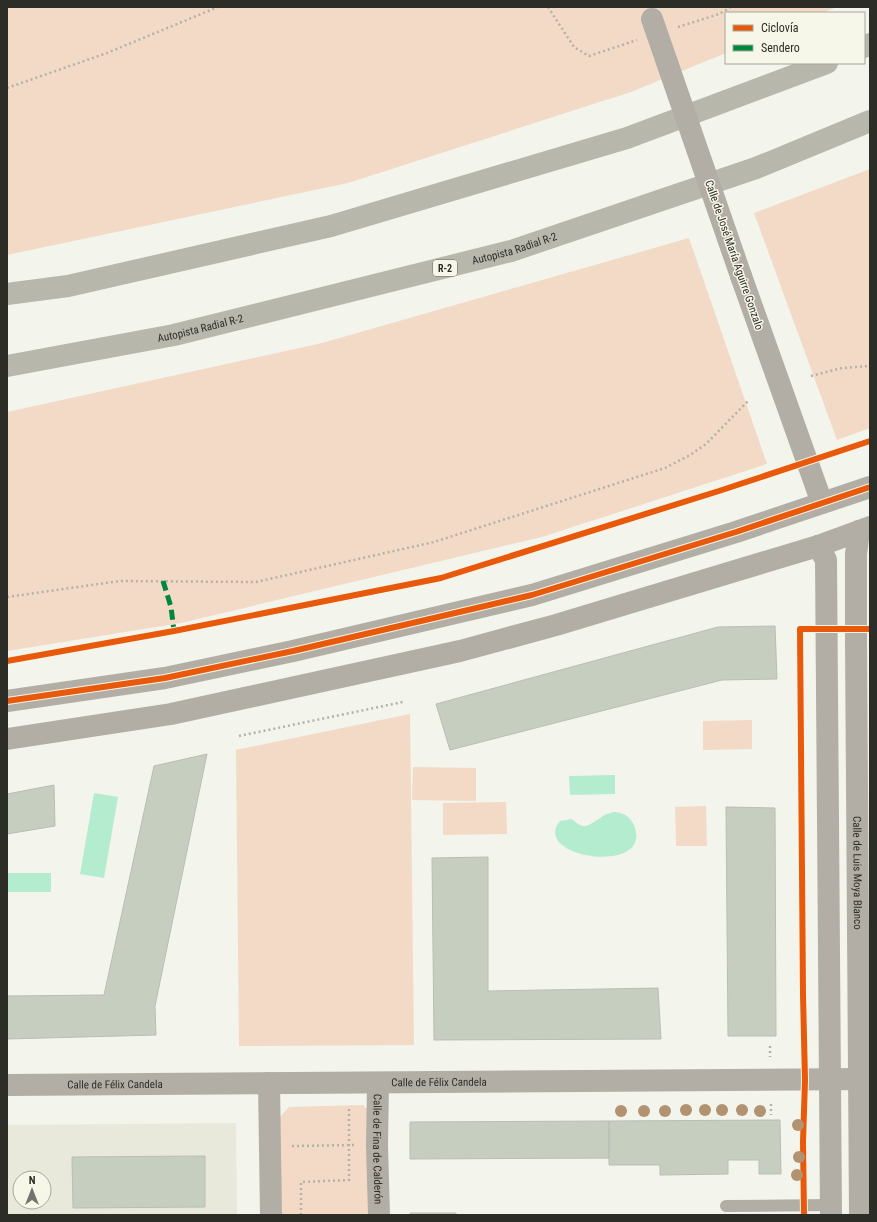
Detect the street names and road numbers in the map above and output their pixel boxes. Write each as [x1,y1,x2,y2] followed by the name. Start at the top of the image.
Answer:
[702,178,766,332] street label: Calle de José María Aguirre Gonzalo
[471,230,558,267] street label: Autopista Radial R-2
[433,260,457,276] road number: R-2
[156,312,245,344] street label: Autopista Radial R-2
[851,816,865,930] street label: Calle de Luis Moya Blanco
[391,1075,487,1089] street label: Calle de Félix Candela
[67,1077,163,1091] street label: Calle de Félix Candela
[370,1094,385,1204] street label: Calle de Fina de Calderón

